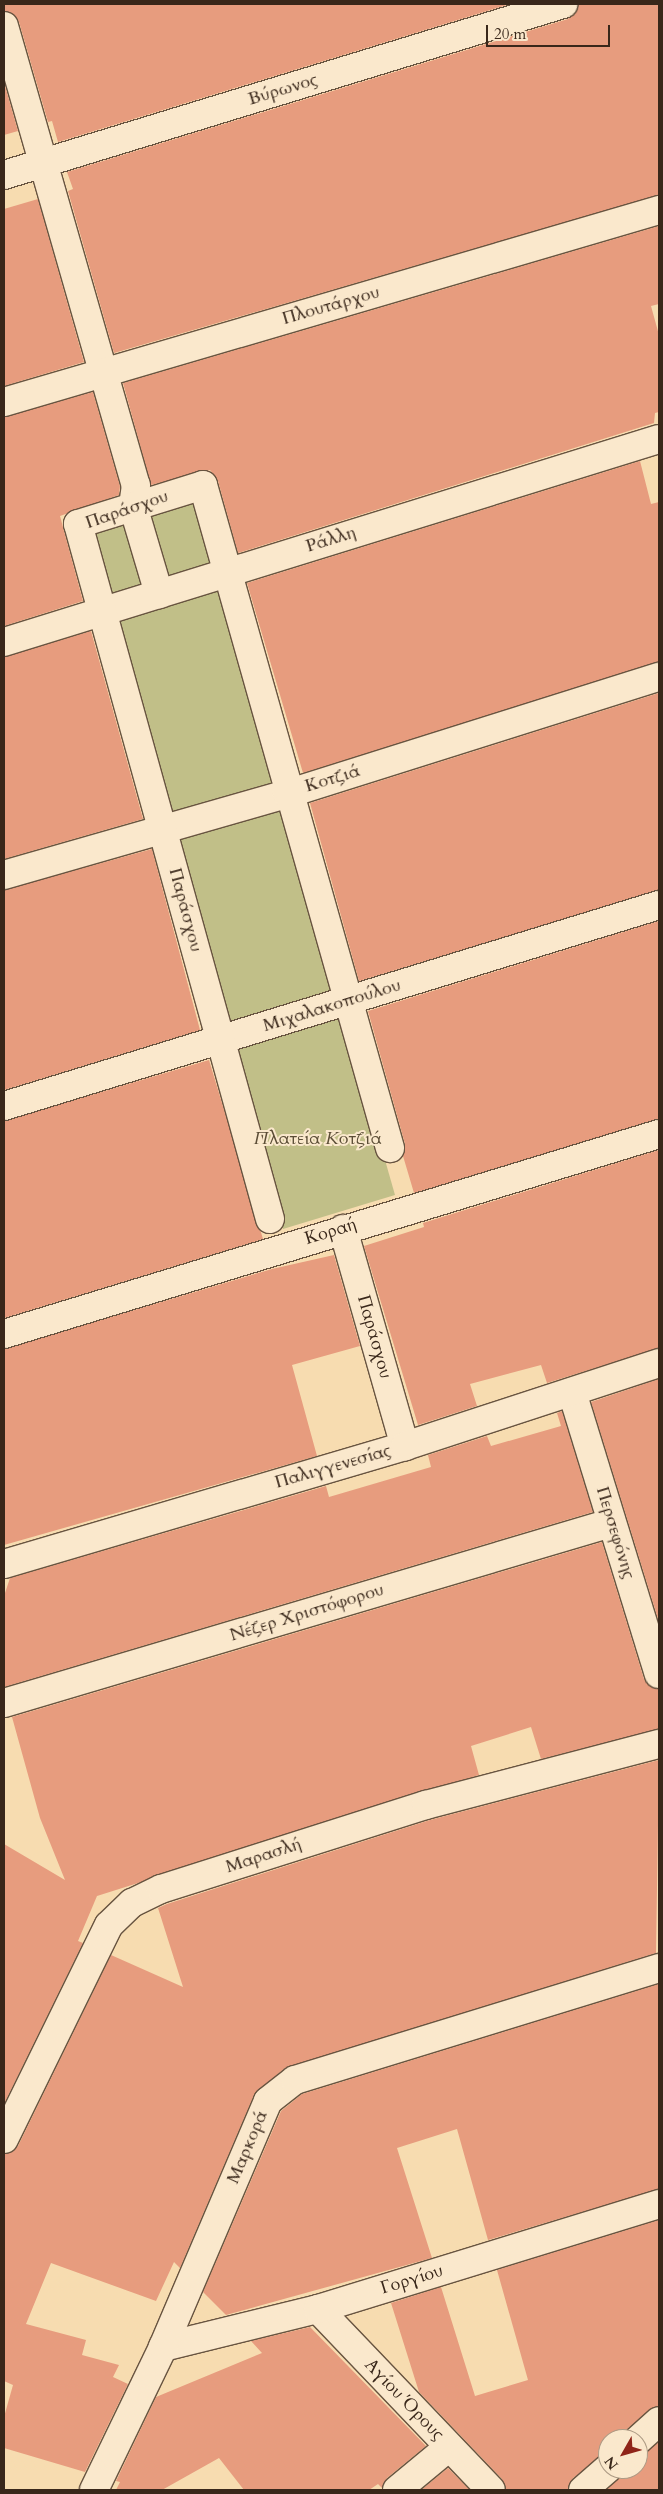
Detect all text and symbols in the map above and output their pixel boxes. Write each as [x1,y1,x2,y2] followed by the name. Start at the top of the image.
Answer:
[488,15,612,47] scale bar
[494,24,526,44] text: 20 m
[246,69,320,111] street label: Βύρωνος
[280,282,382,330] street label: Πλουτάρχου
[83,486,171,534] street label: Παράσχου
[303,522,359,558] street label: Ράλλη
[303,760,363,798] street label: Κοτζιά
[163,866,207,954] street label: Παράσχου
[260,975,404,1037] street label: Μιχαλακοπούλου
[253,1128,383,1150] park label: Πλατεία Κοτζιά
[302,1214,360,1250] street label: Κοραή
[352,1293,396,1381] street label: Παράσχου
[272,1440,394,1494] street label: Παλιγγενεσίας
[591,1484,639,1582] street label: Περσεφόνης
[227,1579,387,1647] street label: Nέζερ Χριστόφορου
[223,1834,305,1878] street label: Μαρασλή
[223,2107,273,2187] street label: Μαρκορά
[378,2260,446,2300] street label: Γοργίου
[360,2355,448,2445] street label: Αγίου Όρους
[598,2429,648,2479] north arrow
[600,2452,623,2474] text: N

